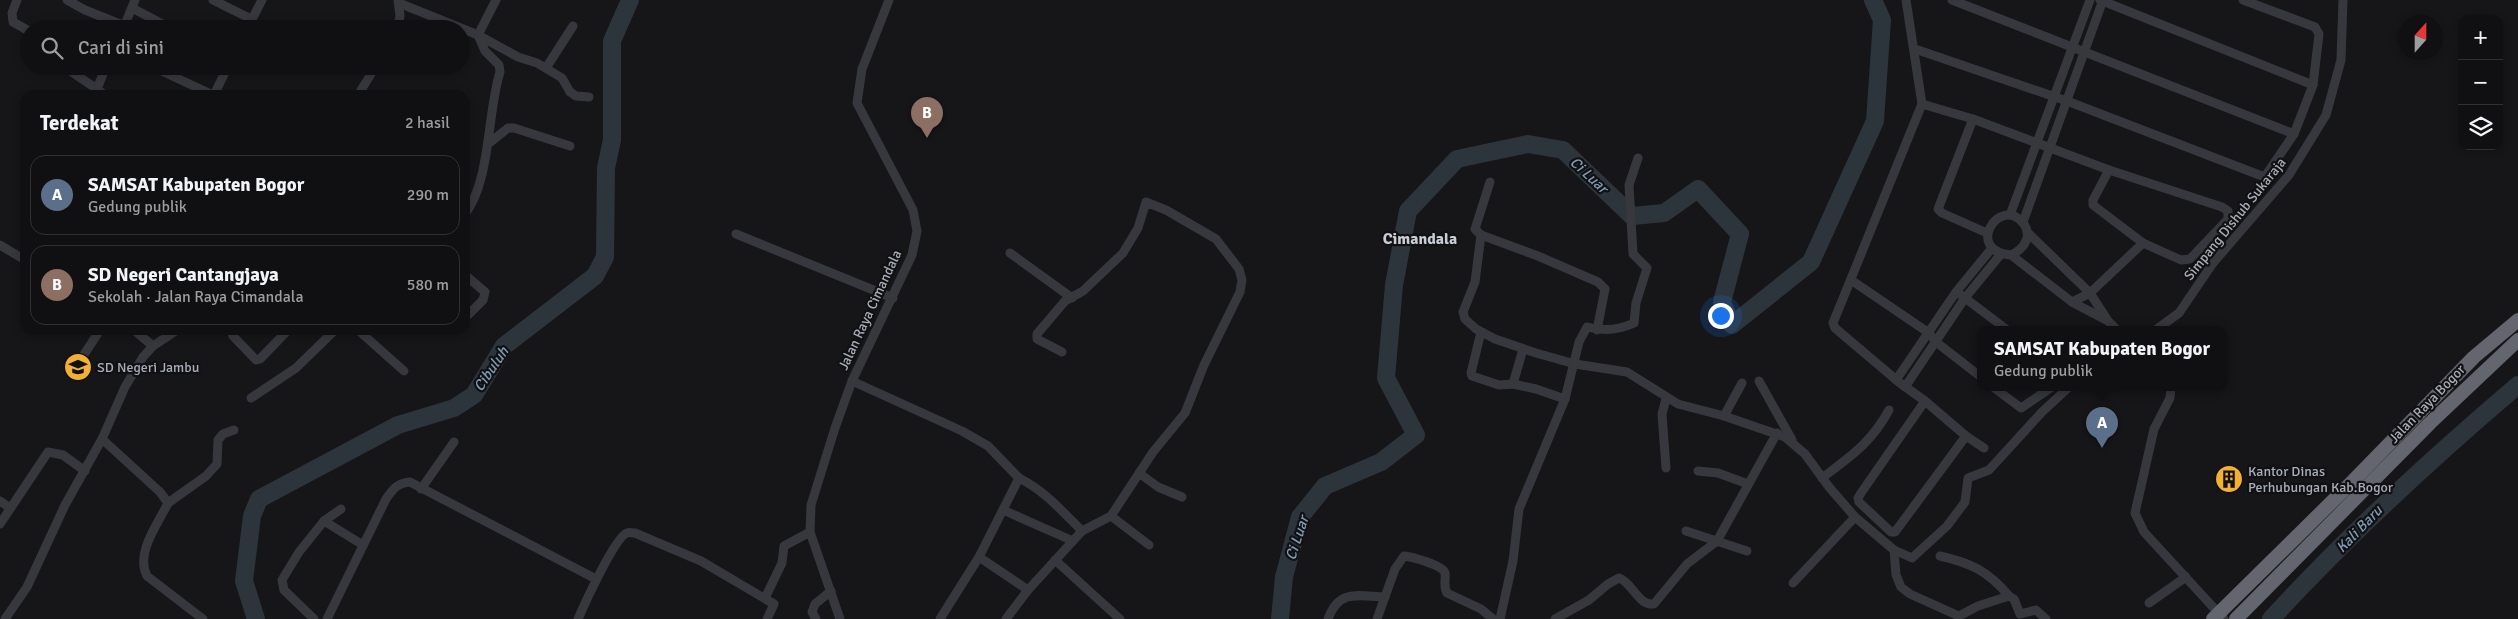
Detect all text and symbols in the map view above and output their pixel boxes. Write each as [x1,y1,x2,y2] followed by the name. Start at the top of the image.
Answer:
[2398,15,2443,60] north arrow
[2458,15,2503,150] map controls
[2458,15,2503,60] button: +
[20,20,470,75] search box
[38,34,66,62] icon: search
[78,36,164,60] text: Cari di sini
[2458,60,2503,105] button: −
[911,97,943,138] pin: B
[2458,105,2503,150] button: layers
[40,110,119,136] text: Terdekat
[405,113,450,133] text: 2 hasil
[1566,153,1613,199] water label: Ci Luar
[2180,154,2290,284] street label: Simpang Dishub Sukaraja
[88,173,304,197] text: SAMSAT Kabupaten Bogor
[52,185,62,205] text: A
[407,185,449,205] text: 290 m
[88,197,187,217] text: Gedung publik
[1383,229,1457,249] district label: Cimandala
[835,247,905,373] street label: Jalan Raya Cimandala
[88,263,279,287] text: SD Negeri Cantangjaya
[52,275,62,295] text: B
[407,275,449,295] text: 580 m
[88,287,304,307] text: Sekolah · Jalan Raya Cimandala
[1708,303,1734,329] your location
[1977,326,2227,391] popup
[1994,337,2210,361] text: SAMSAT Kabupaten Bogor
[470,343,513,395] water label: Cibuluh
[63,352,93,382] school or university icon: SD Negeri Jambu
[97,359,199,376] place label: SD Negeri Jambu
[1994,361,2093,381] text: Gedung publik
[2385,361,2469,447] street label: Jalan Raya Bogor
[2086,407,2118,448] pin: A
[2248,463,2394,496] place label: Kantor Dinas Perhubungan Kab.Bogor
[2214,464,2244,494] building icon: Kantor Dinas Perhubungan Kab.Bogor
[2332,501,2386,556] water label: Kali Baru
[1281,511,1313,562] water label: Ci Luar

